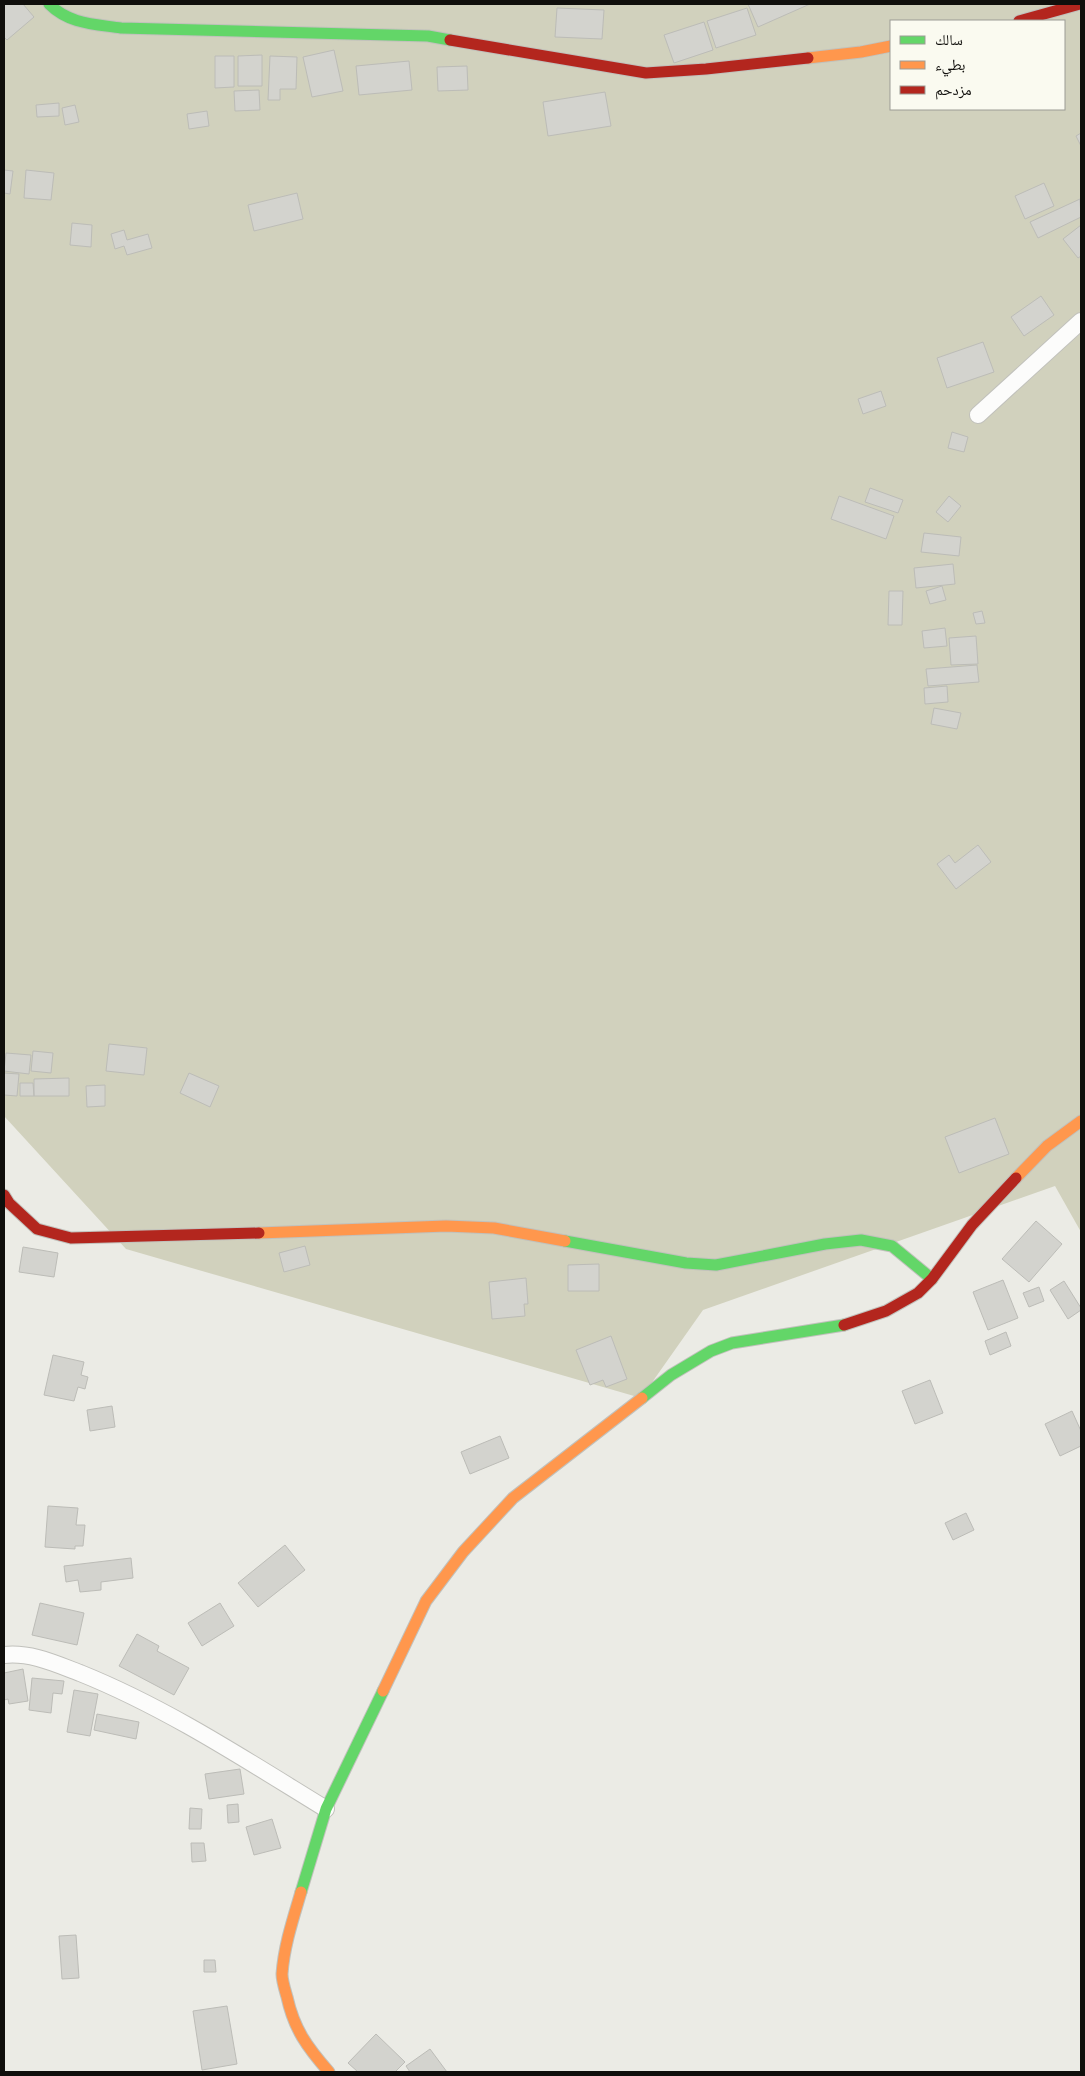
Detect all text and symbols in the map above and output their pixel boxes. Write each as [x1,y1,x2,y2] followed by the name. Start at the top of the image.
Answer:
[890,20,1065,110] legend
[935,30,963,48] text: سالك
[935,55,965,77] text: بطيء
[935,80,972,100] text: مزدحم

